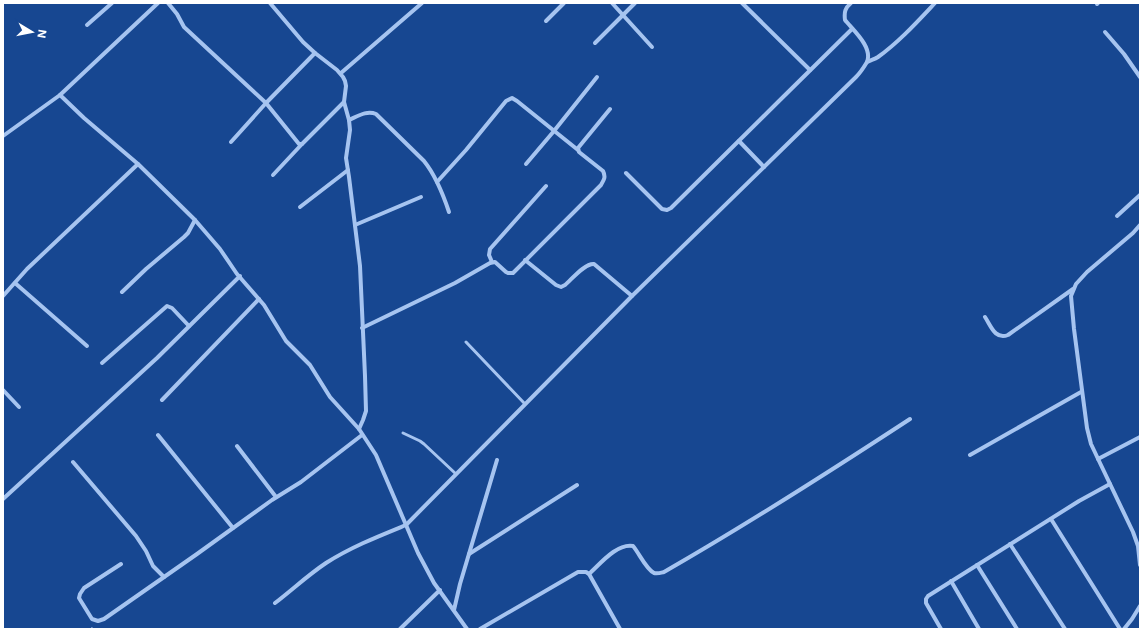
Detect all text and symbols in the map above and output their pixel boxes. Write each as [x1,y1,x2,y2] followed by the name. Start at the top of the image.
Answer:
[12,12,52,52] north arrow
[34,28,49,39] text: N

